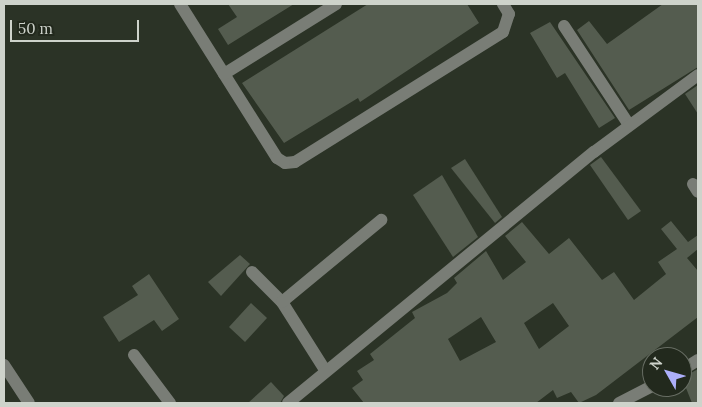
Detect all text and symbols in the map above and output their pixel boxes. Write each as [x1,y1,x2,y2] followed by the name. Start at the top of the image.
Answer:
[12,10,141,42] scale bar
[18,19,53,38] text: 50 m
[642,347,692,397] north arrow
[646,354,666,373] text: N

